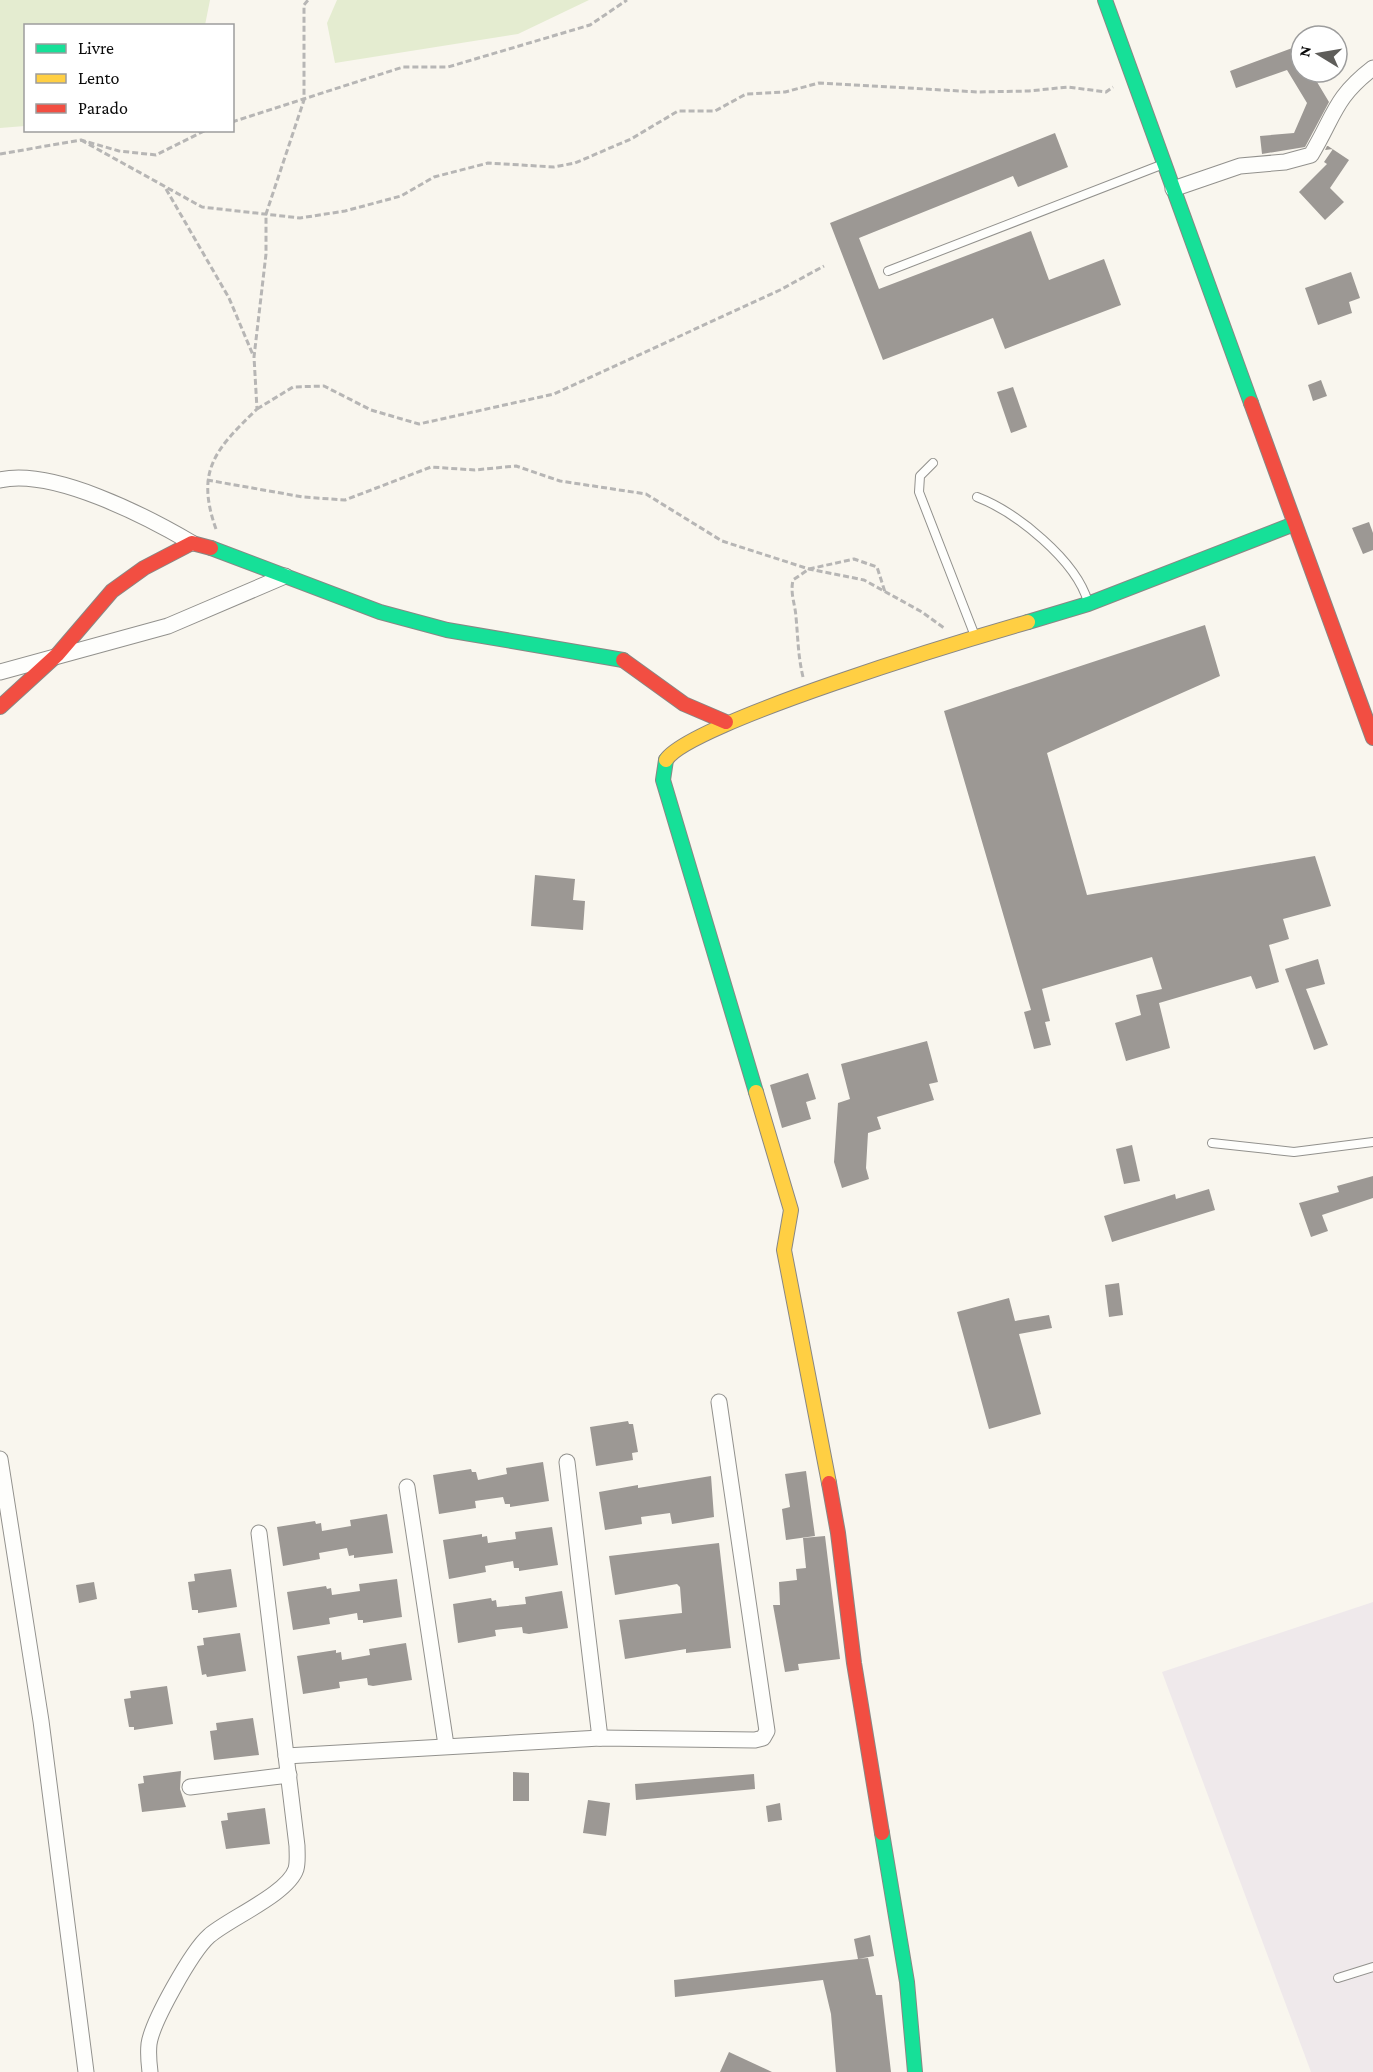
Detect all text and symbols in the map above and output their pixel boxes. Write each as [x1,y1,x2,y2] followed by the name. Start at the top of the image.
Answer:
[24,24,234,132] legend
[1289,24,1349,84] north arrow
[78,38,114,58] text: Livre
[1295,44,1314,58] text: N
[78,68,119,88] text: Lento
[78,98,128,118] text: Parado

